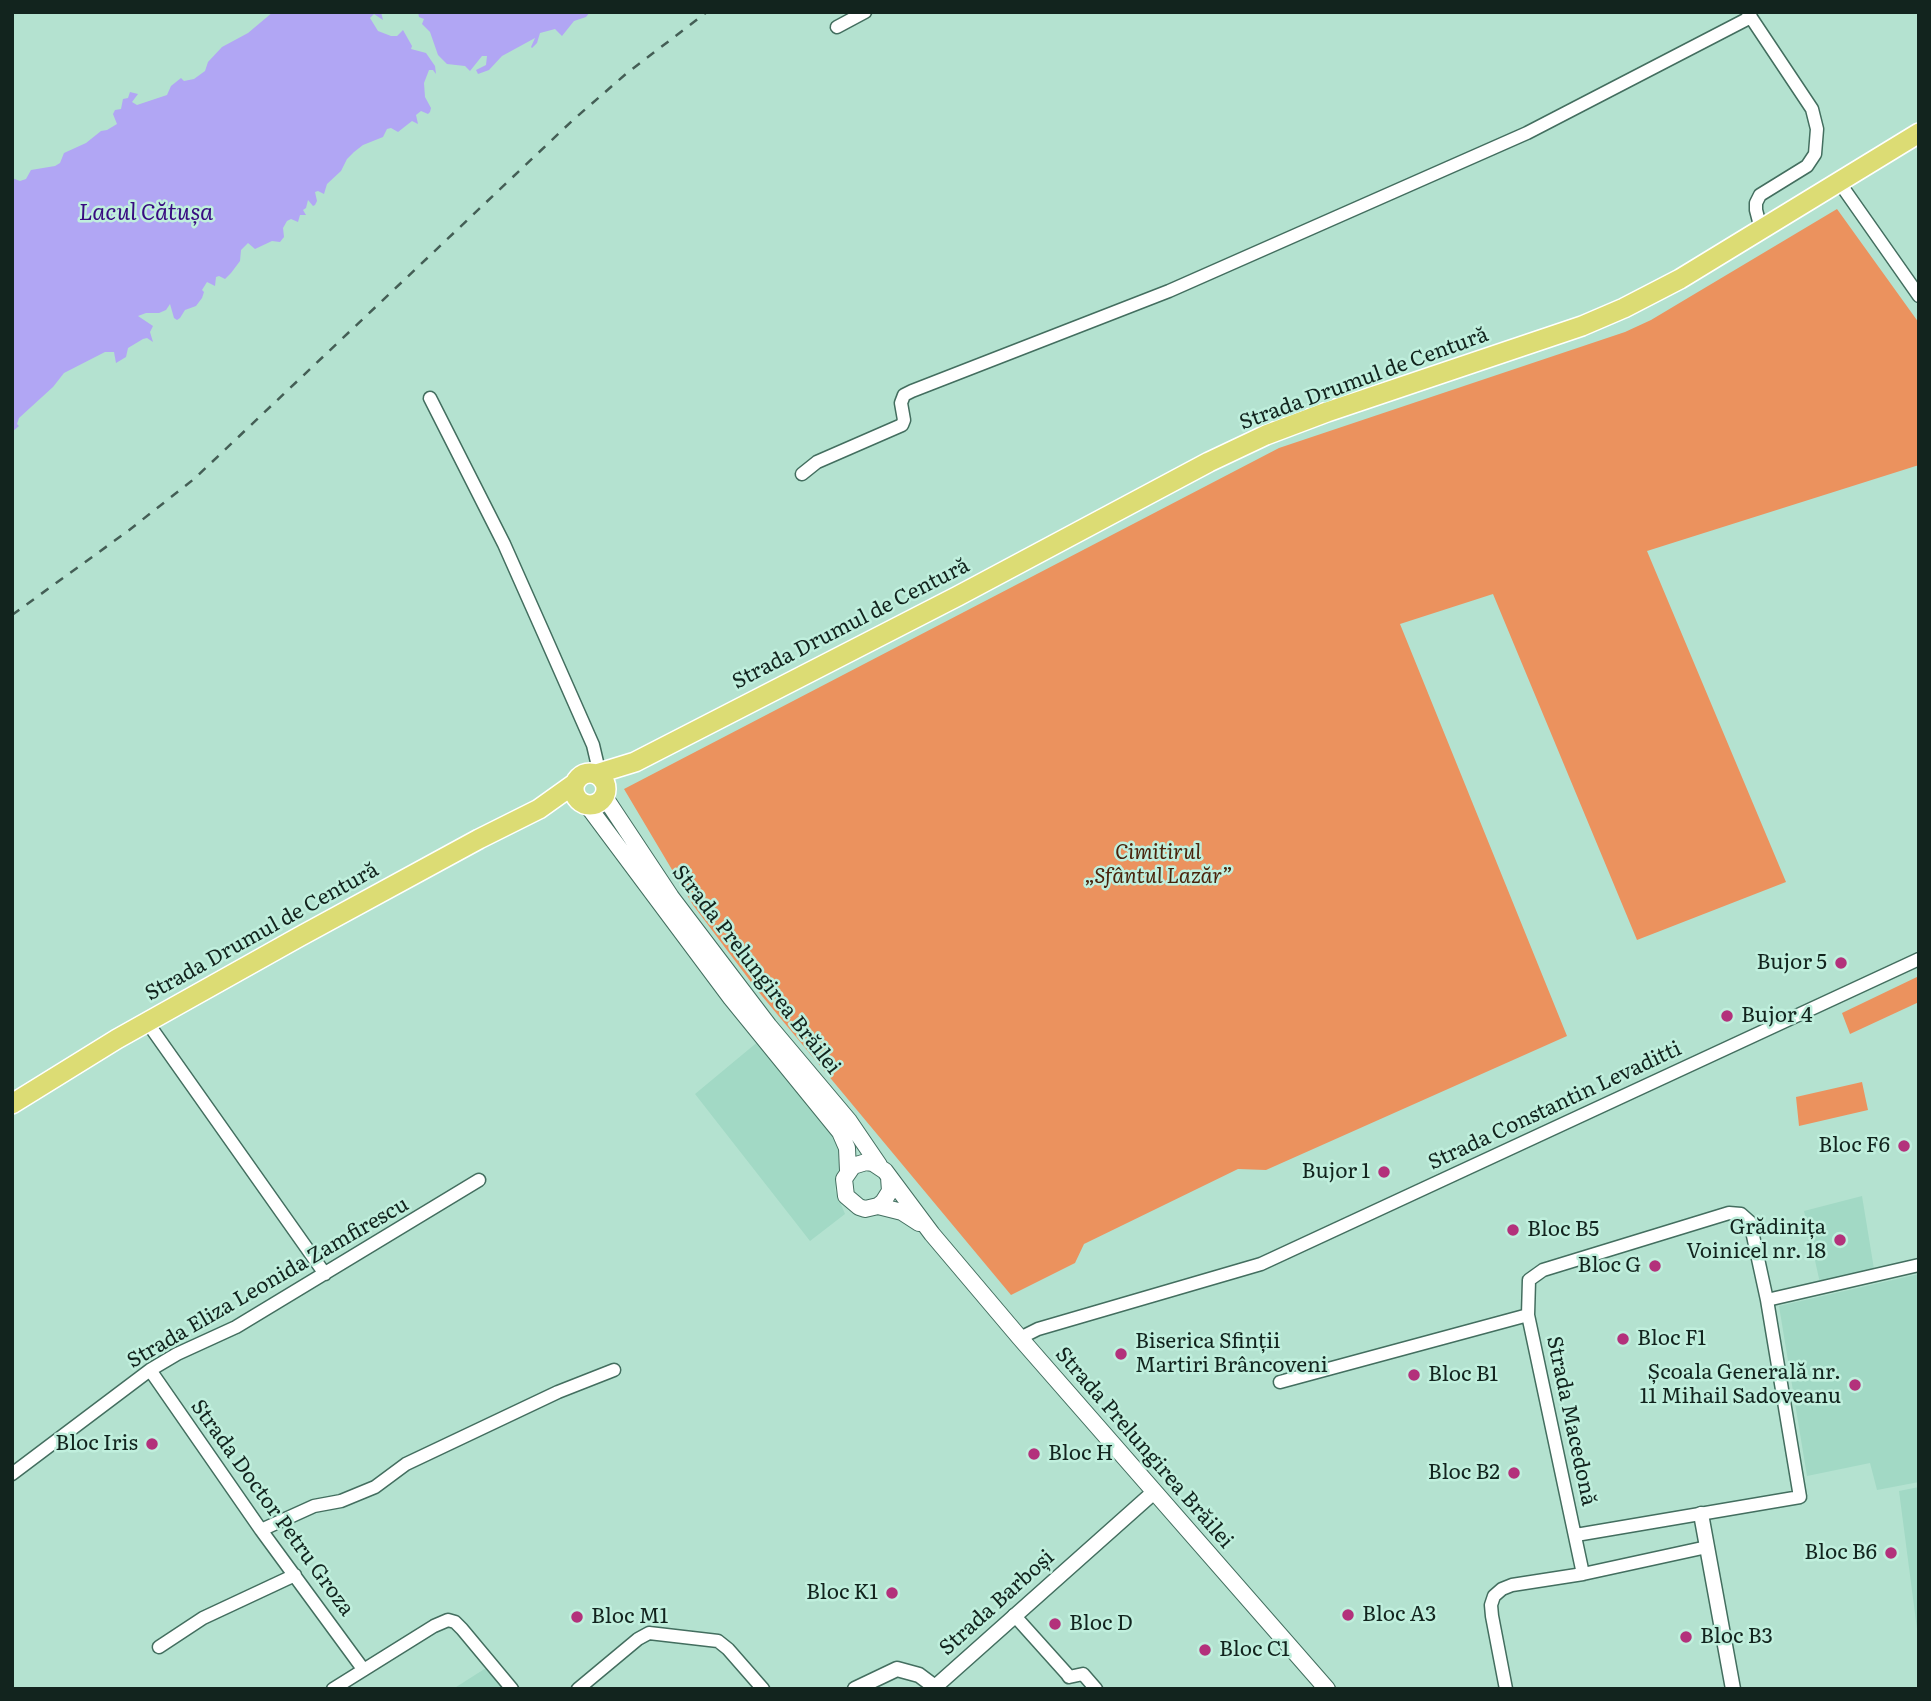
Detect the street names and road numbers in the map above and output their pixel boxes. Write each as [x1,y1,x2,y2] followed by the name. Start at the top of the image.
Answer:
[1236,322,1492,436] street label: Strada Drumul de Centură
[728,553,974,695] street label: Strada Drumul de Centură
[141,857,383,1007] street label: Strada Drumul de Centură
[667,860,845,1080] street label: Strada Prelungirea Brăilei
[1424,1036,1686,1176] street label: Strada Constantin Levaditti
[123,1192,413,1374] street label: Strada Eliza Leonida Zamfirescu
[1541,1334,1601,1508] street label: Strada Macedonă
[1050,1342,1238,1554] street label: Strada Prelungirea Brăilei
[185,1395,359,1621] street label: Strada Doctor Petru Groza
[934,1545,1060,1661] street label: Strada Barboși

